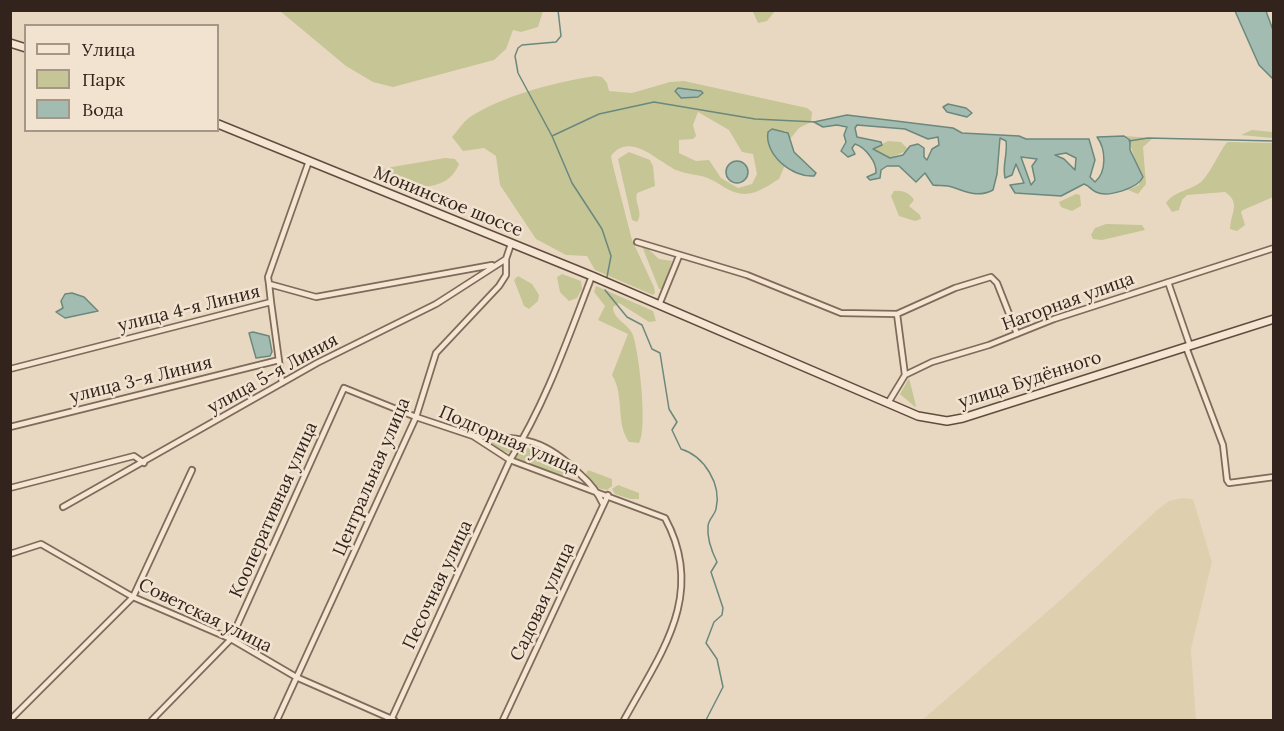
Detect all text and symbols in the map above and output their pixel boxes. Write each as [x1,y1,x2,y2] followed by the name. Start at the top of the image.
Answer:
[24,24,219,132] legend
[82,38,135,61] text: Улица
[82,68,125,91] text: Парк
[82,98,124,121] text: Вода
[370,162,526,242] street label: Монинское шоссе
[999,268,1137,336] street label: Нагорная улица
[116,281,262,337] street label: улица 4-я Линия
[204,329,342,419] street label: улица 5-я Линия
[956,347,1104,413] street label: улица Будённого
[68,352,214,408] street label: улица 3-я Линия
[329,395,415,559] street label: Центральная улица
[436,402,582,480] street label: Подгорная улица
[225,419,323,601] street label: Кооперативная улица
[399,517,477,653] street label: Песочная улица
[506,539,580,665] street label: Садовая улица
[135,574,275,658] street label: Советская улица

